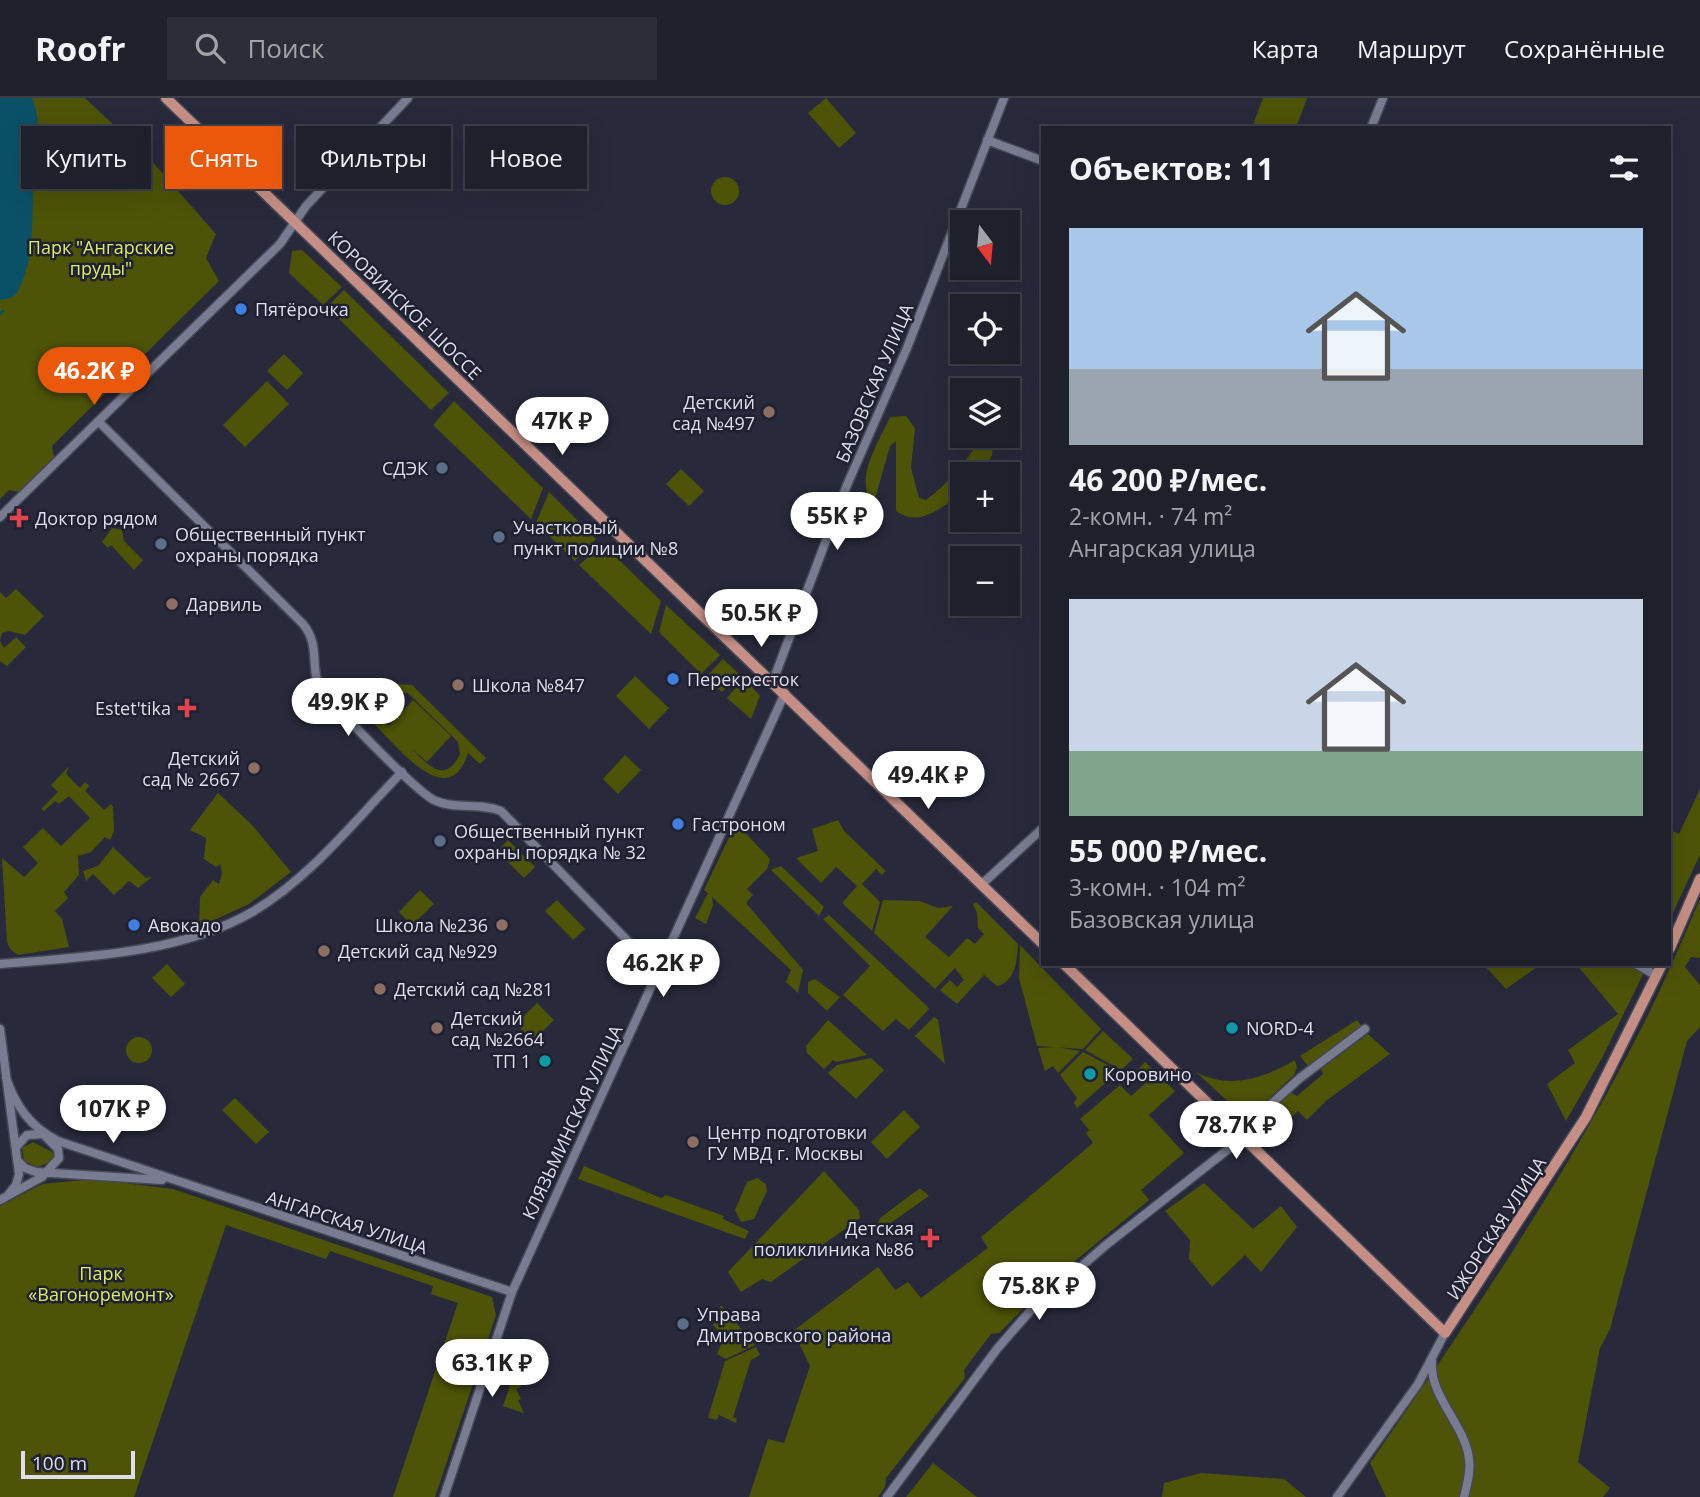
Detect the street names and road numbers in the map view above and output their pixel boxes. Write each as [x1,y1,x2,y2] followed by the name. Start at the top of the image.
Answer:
[323,225,487,385] street label: КОРОВИНСКОЕ ШОССЕ
[830,299,919,466] street label: БАЗОВСКАЯ УЛИЦА
[516,1020,628,1223] street label: КЛЯЗЬМИНСКАЯ УЛИЦА
[1441,1152,1551,1304] street label: ИЖОРСКАЯ УЛИЦА
[263,1185,431,1260] street label: АНГАРСКАЯ УЛИЦА

